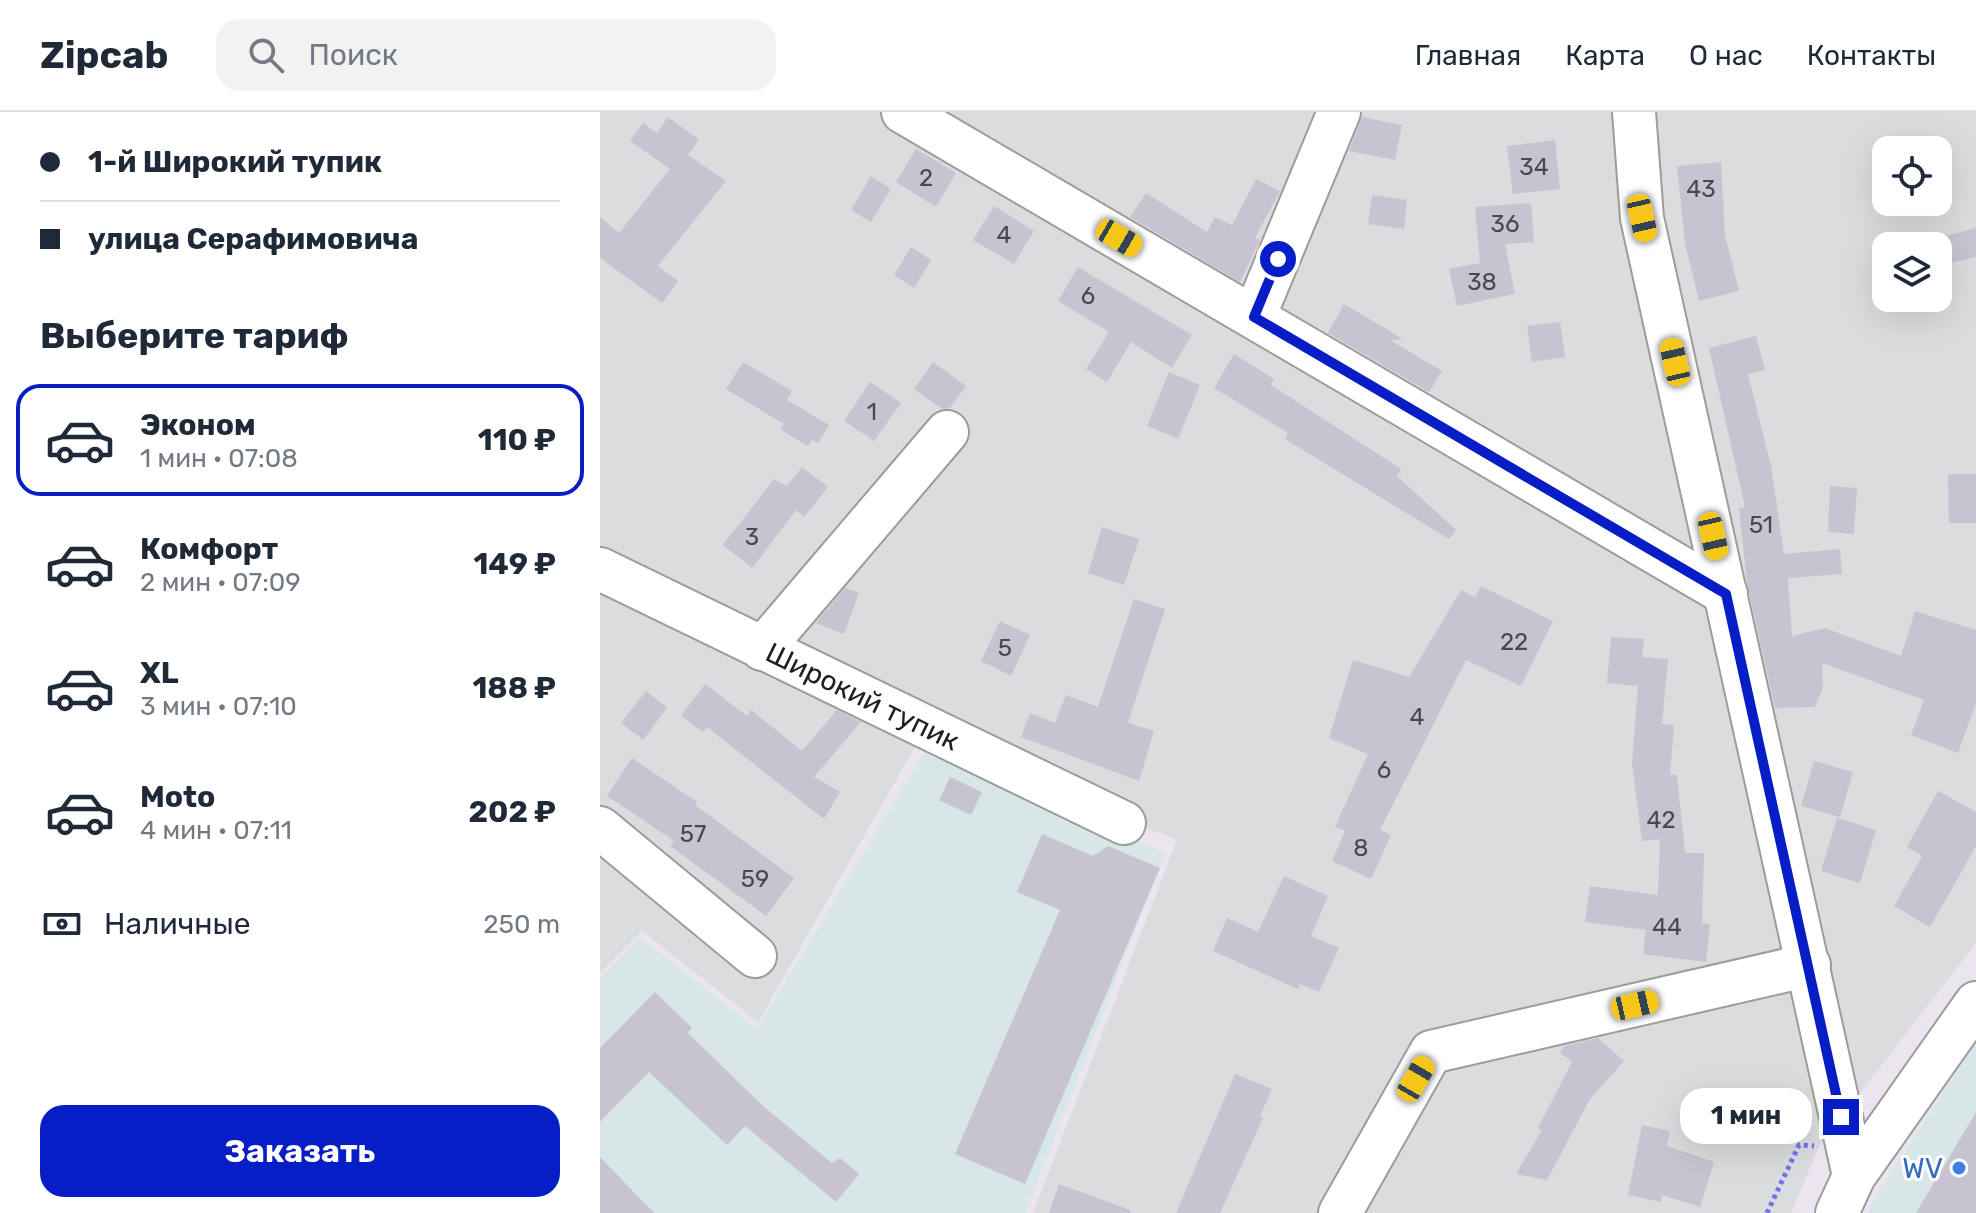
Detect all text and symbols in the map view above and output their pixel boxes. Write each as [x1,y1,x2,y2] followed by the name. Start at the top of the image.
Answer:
[216,19,776,91] search box
[40,32,168,78] text: Zipcab
[244,33,288,77] icon: search
[308,37,398,73] text: Поиск
[1415,39,1521,72] text: Главная
[1565,39,1645,72] text: Карта
[1689,39,1763,72] text: О нас
[1807,39,1936,72] text: Контакты
[1872,136,1952,312] map controls
[1872,136,1952,216] button: locate
[88,144,382,180] text: 1-й Широкий тупик
[1519,153,1549,181] house number: 34
[919,164,933,192] house number: 2
[1686,175,1716,203] house number: 43
[1625,192,1659,244] car
[1491,210,1519,238] house number: 36
[1092,216,1146,260] car
[88,221,418,257] text: улица Серафимовича
[997,221,1012,249] house number: 4
[1872,232,1952,312] button: layers
[1260,241,1296,277] route start
[1467,268,1497,296] house number: 38
[1081,282,1095,310] house number: 6
[40,314,349,357] text: Выберите тариф
[1658,336,1692,388] car
[867,398,877,426] house number: 1
[44,404,116,476] icon: car
[140,407,256,443] text: Эконом
[478,422,556,458] text: 110 ₽
[140,443,298,474] text: 1 мин · 07:08
[1696,510,1730,562] car
[1749,511,1773,539] house number: 51
[745,523,759,551] house number: 3
[44,528,116,600] icon: car
[140,531,278,567] text: Комфорт
[473,546,556,582] text: 149 ₽
[140,567,301,598] text: 2 мин · 07:09
[1500,628,1528,656] house number: 22
[998,634,1012,662] house number: 5
[761,635,965,757] street label: Широкий тупик
[44,652,116,724] icon: car
[140,655,179,691] text: XL
[472,670,556,706] text: 188 ₽
[140,691,297,722] text: 3 мин · 07:10
[1410,703,1425,731] house number: 4
[1377,756,1391,784] house number: 6
[44,776,116,848] icon: car
[140,779,215,815] text: Moto
[469,794,556,830] text: 202 ₽
[1647,806,1676,834] house number: 42
[140,815,292,846] text: 4 мин · 07:11
[680,820,706,848] house number: 57
[1353,834,1369,862] house number: 8
[741,865,769,893] house number: 59
[40,902,84,946] icon: cash
[104,906,250,942] text: Наличные
[483,909,560,940] text: 250 m
[1652,913,1682,941] house number: 44
[1609,988,1661,1022] car
[1394,1052,1438,1106] car
[1681,1089,1813,1145] callout: 1 мин
[1823,1099,1859,1135] route end
[1711,1100,1781,1131] text: 1 мин
[40,1105,560,1197] button: Заказать
[1902,1152,1943,1185] place label: WV
[1950,1159,1968,1177] marker: WV

